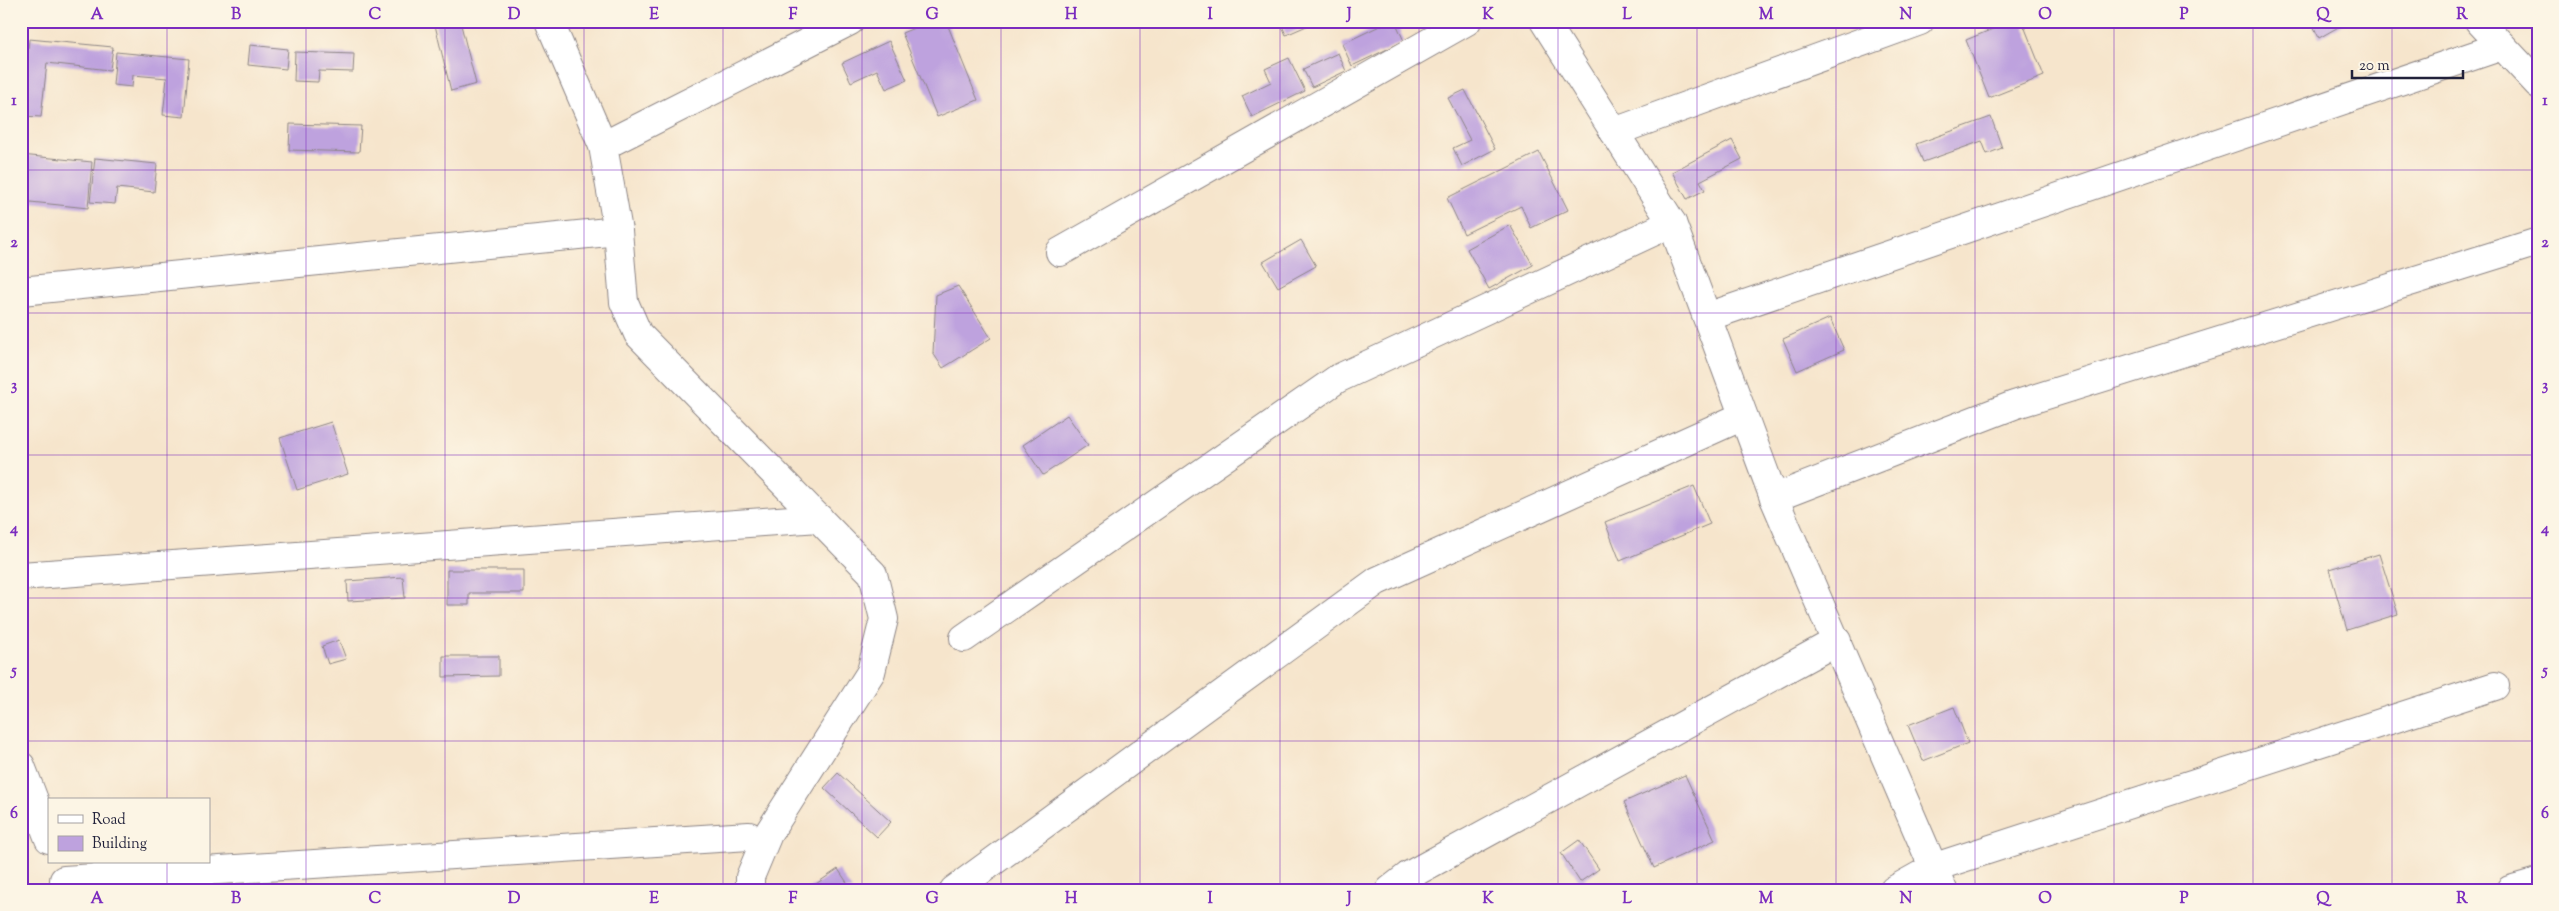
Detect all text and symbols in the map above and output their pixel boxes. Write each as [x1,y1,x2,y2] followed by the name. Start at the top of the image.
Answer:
[91,4,104,27] text: A
[231,4,241,27] text: B
[369,4,382,27] text: C
[508,4,521,27] text: D
[649,4,659,27] text: E
[789,4,798,27] text: F
[925,4,939,27] text: G
[1065,4,1078,27] text: H
[1207,4,1213,27] text: I
[1345,4,1352,27] text: J
[1482,4,1494,27] text: K
[1622,4,1632,27] text: L
[1759,4,1774,27] text: M
[1900,4,1913,27] text: N
[2038,4,2052,27] text: O
[2179,4,2189,27] text: P
[2316,4,2332,27] text: Q
[2456,4,2468,27] text: R
[2352,48,2463,80] scale bar
[2359,56,2390,77] text: 20 m
[11,90,17,113] text: 1
[2542,90,2548,113] text: 1
[10,232,18,255] text: 2
[2541,232,2549,255] text: 2
[11,375,18,398] text: 3
[2542,375,2549,398] text: 3
[9,518,18,541] text: 4
[2540,518,2549,541] text: 4
[9,660,17,683] text: 5
[2540,660,2548,683] text: 5
[48,798,210,864] legend
[10,803,18,826] text: 6
[2541,803,2549,826] text: 6
[92,810,126,831] text: Road
[92,834,147,855] text: Building
[91,888,104,911] text: A
[231,888,241,911] text: B
[369,888,382,911] text: C
[508,888,521,911] text: D
[649,888,659,911] text: E
[789,888,798,911] text: F
[925,888,939,911] text: G
[1065,888,1078,911] text: H
[1207,888,1213,911] text: I
[1345,888,1352,911] text: J
[1482,888,1494,911] text: K
[1622,888,1632,911] text: L
[1759,888,1774,911] text: M
[1900,888,1913,911] text: N
[2038,888,2052,911] text: O
[2179,888,2189,911] text: P
[2316,888,2332,911] text: Q
[2456,888,2468,911] text: R

